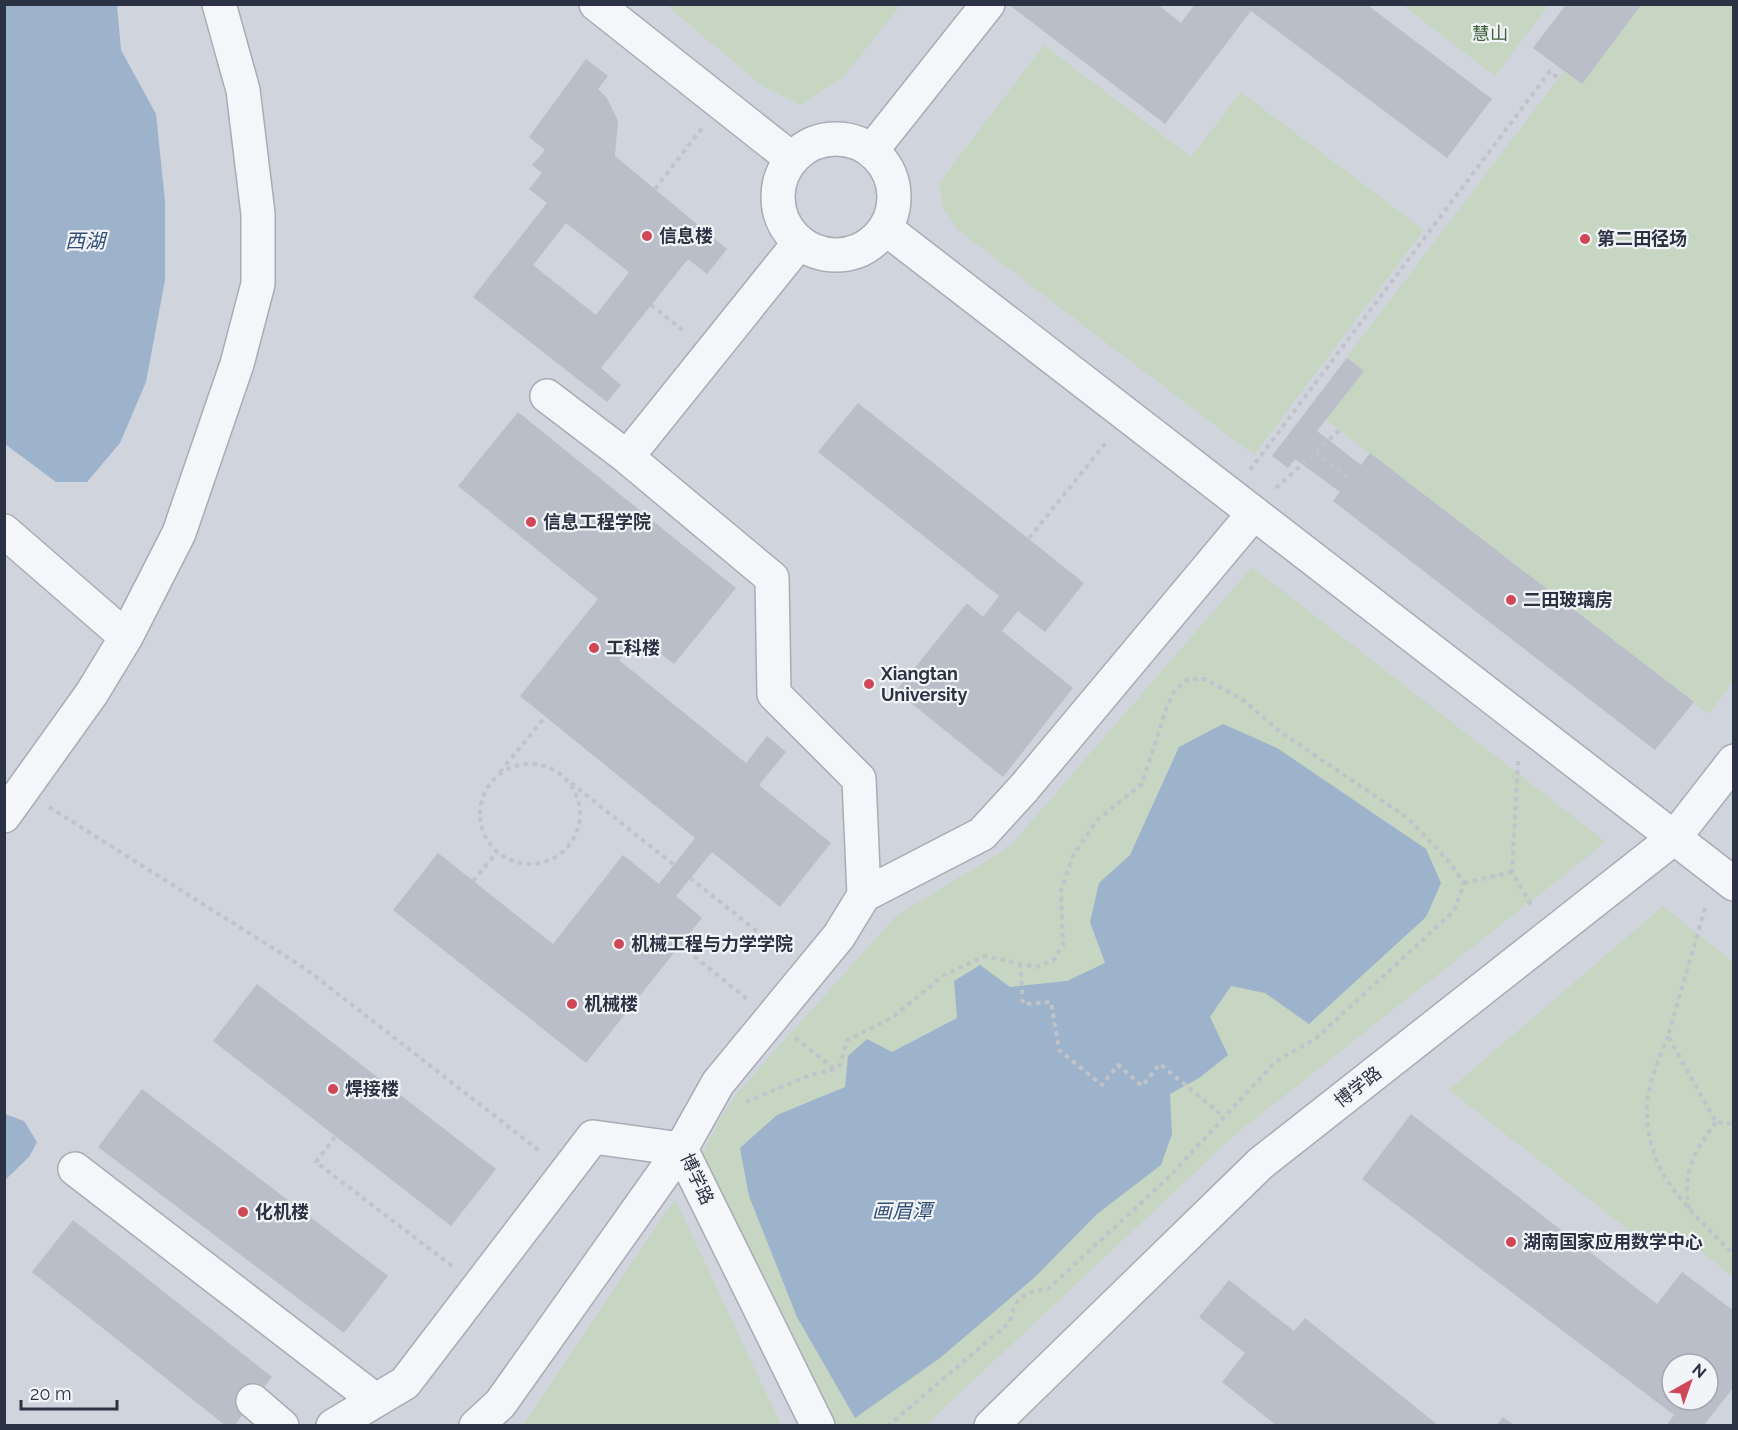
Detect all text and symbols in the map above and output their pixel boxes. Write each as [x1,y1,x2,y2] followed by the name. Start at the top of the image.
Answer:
[1472,23,1508,44] park label: 慧山
[659,225,713,246] place label: 信息楼
[1597,228,1687,249] place label: 第二田径场
[65,229,108,253] water label: 西湖
[640,229,654,243] marker: 信息楼
[1578,232,1592,246] marker: 第二田径场
[543,511,651,532] place label: 信息工程学院
[524,515,538,529] marker: 信息工程学院
[1523,589,1613,610] place label: 二田玻璃房
[1504,593,1518,607] marker: 二田玻璃房
[606,637,660,658] place label: 工科楼
[587,641,601,655] marker: 工科楼
[880,663,967,705] place label: Xiangtan University
[862,677,876,691] marker: Xiangtan University
[631,933,793,954] place label: 机械工程与力学学院
[612,937,626,951] marker: 机械工程与力学学院
[584,993,638,1014] place label: 机械楼
[565,997,579,1011] marker: 机械楼
[1330,1062,1385,1112] street label: 博学路
[345,1078,399,1099] place label: 焊接楼
[326,1082,340,1096] marker: 焊接楼
[677,1150,718,1208] street label: 博学路
[872,1199,936,1223] water label: 画眉潭
[255,1201,309,1222] place label: 化机楼
[236,1205,250,1219] marker: 化机楼
[1523,1231,1703,1252] place label: 湖南国家应用数学中心
[1504,1235,1518,1249] marker: 湖南国家应用数学中心
[1660,1352,1720,1412] north arrow
[1689,1360,1710,1382] text: N
[21,1373,117,1411] scale bar
[30,1383,72,1404] text: 20 m

